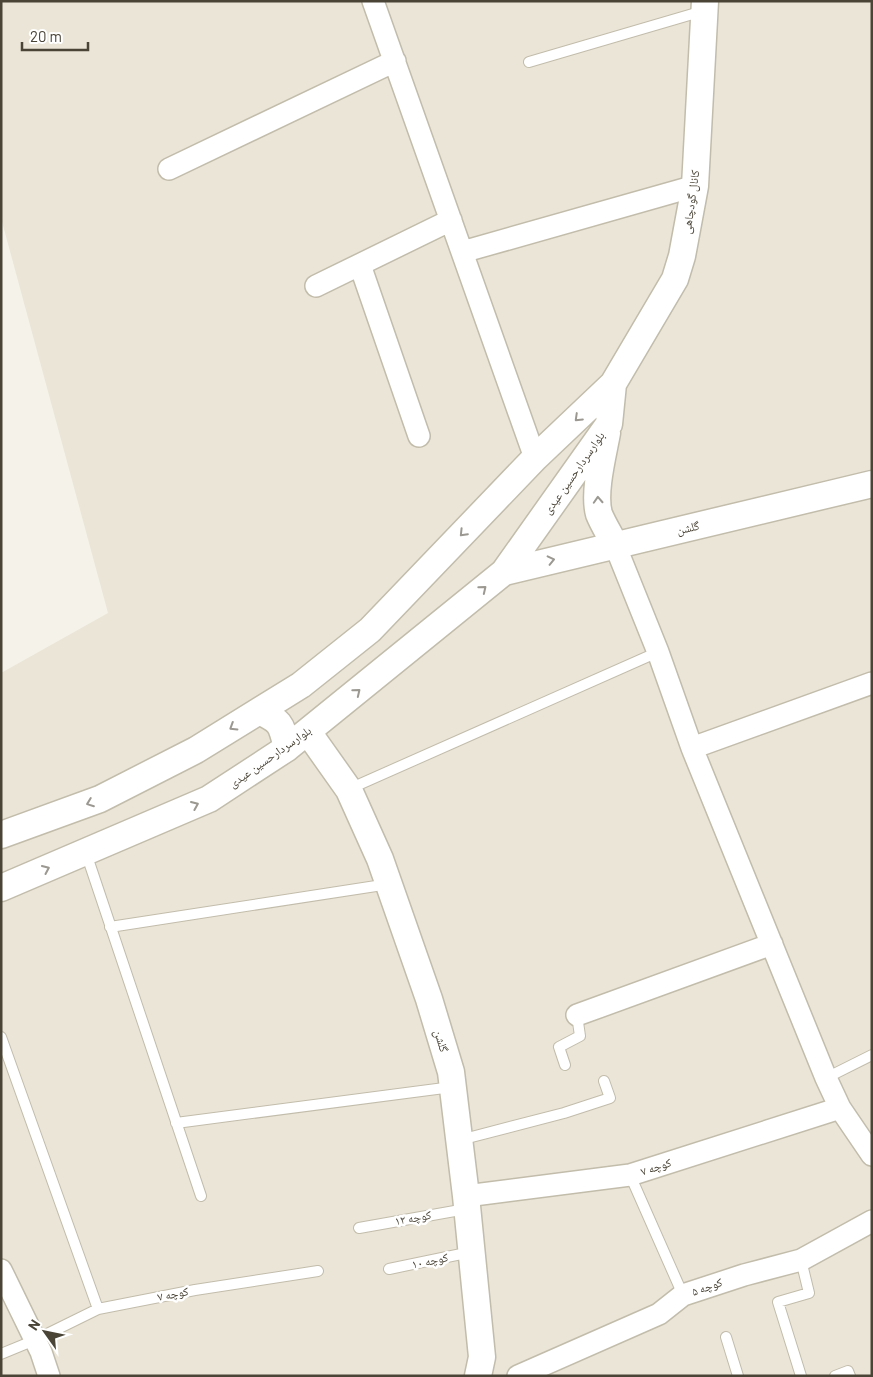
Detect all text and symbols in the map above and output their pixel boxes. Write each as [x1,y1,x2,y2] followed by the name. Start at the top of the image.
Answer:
[22,20,89,52] scale bar
[30,27,62,45] text: 20 m
[679,169,702,235] street label: کانال گودچاهی
[574,412,583,421] one-way arrow
[540,429,608,517] street label: بلوارسردارحسین عیدی
[593,496,604,504] one-way arrow
[675,518,701,537] street label: گلشن
[460,527,469,536] one-way arrow
[547,555,556,566] one-way arrow
[477,586,486,595] one-way arrow
[351,688,360,697] one-way arrow
[230,721,239,730] one-way arrow
[226,723,314,791] street label: بلوارسردارحسین عیدی
[86,797,94,807] one-way arrow
[191,801,199,811] one-way arrow
[41,864,50,875] one-way arrow
[431,1028,452,1054] street label: گلشن
[639,1155,673,1178] street label: کوچه ۷
[393,1207,432,1228] street label: کوچه ۱۲
[410,1249,449,1272] street label: کوچه ۱۰
[690,1274,724,1299] street label: کوچه ۵
[156,1283,190,1304] street label: کوچه ۷
[20,1307,70,1357] north arrow
[24,1316,43,1333] text: N

